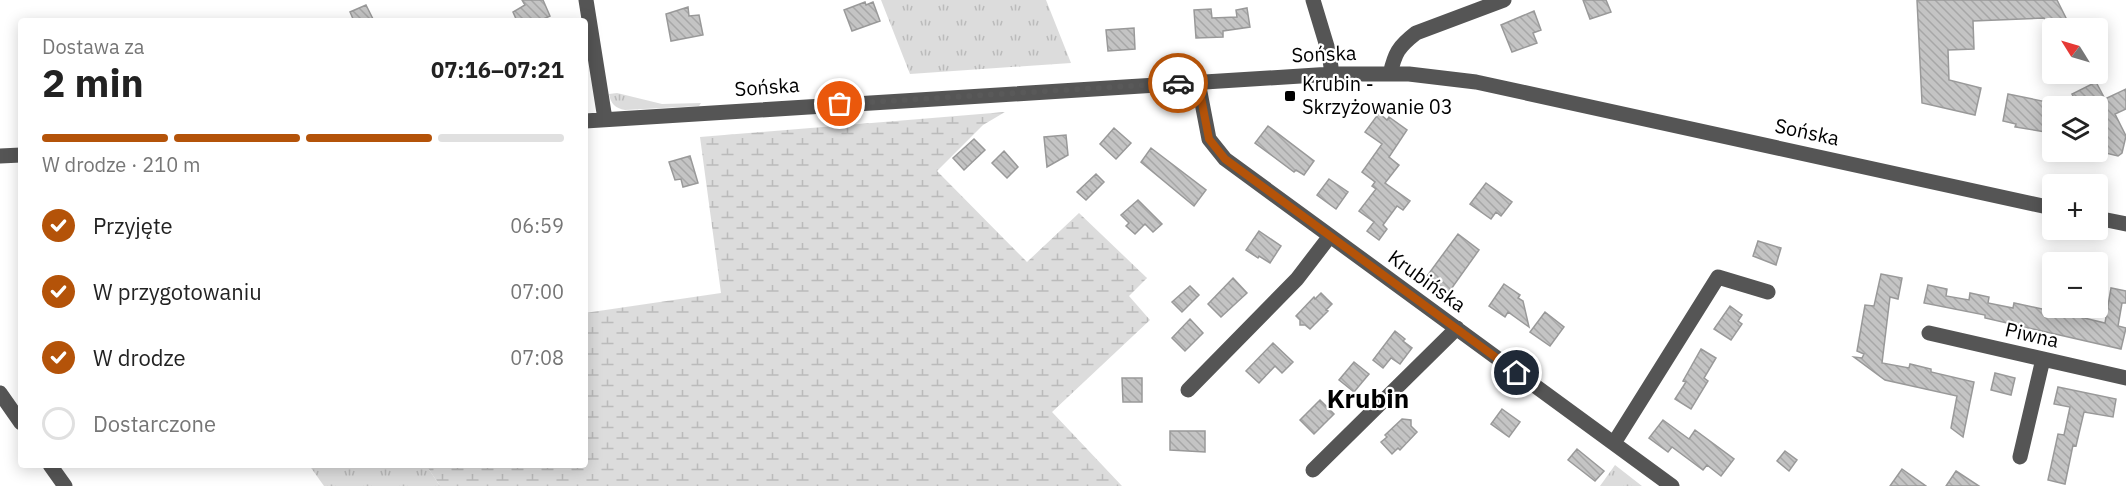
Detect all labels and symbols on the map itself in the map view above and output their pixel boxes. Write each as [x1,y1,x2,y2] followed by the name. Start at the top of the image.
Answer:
[2042,18,2108,84] north arrow
[1291,39,1357,68] street label: Sońska
[1148,53,1208,113] courier
[1302,70,1453,120] place label: Krubin - Skrzyżowanie 03
[734,71,801,102] street label: Sońska
[814,78,865,129] pin
[1283,89,1297,103] marker: Krubin - Skrzyżowanie 03
[1772,112,1842,152] street label: Sońska
[1383,243,1472,318] street label: Krubińska
[2003,315,2062,354] street label: Piwna
[1491,347,1542,398] pin
[1327,381,1409,415] district label: Krubin

